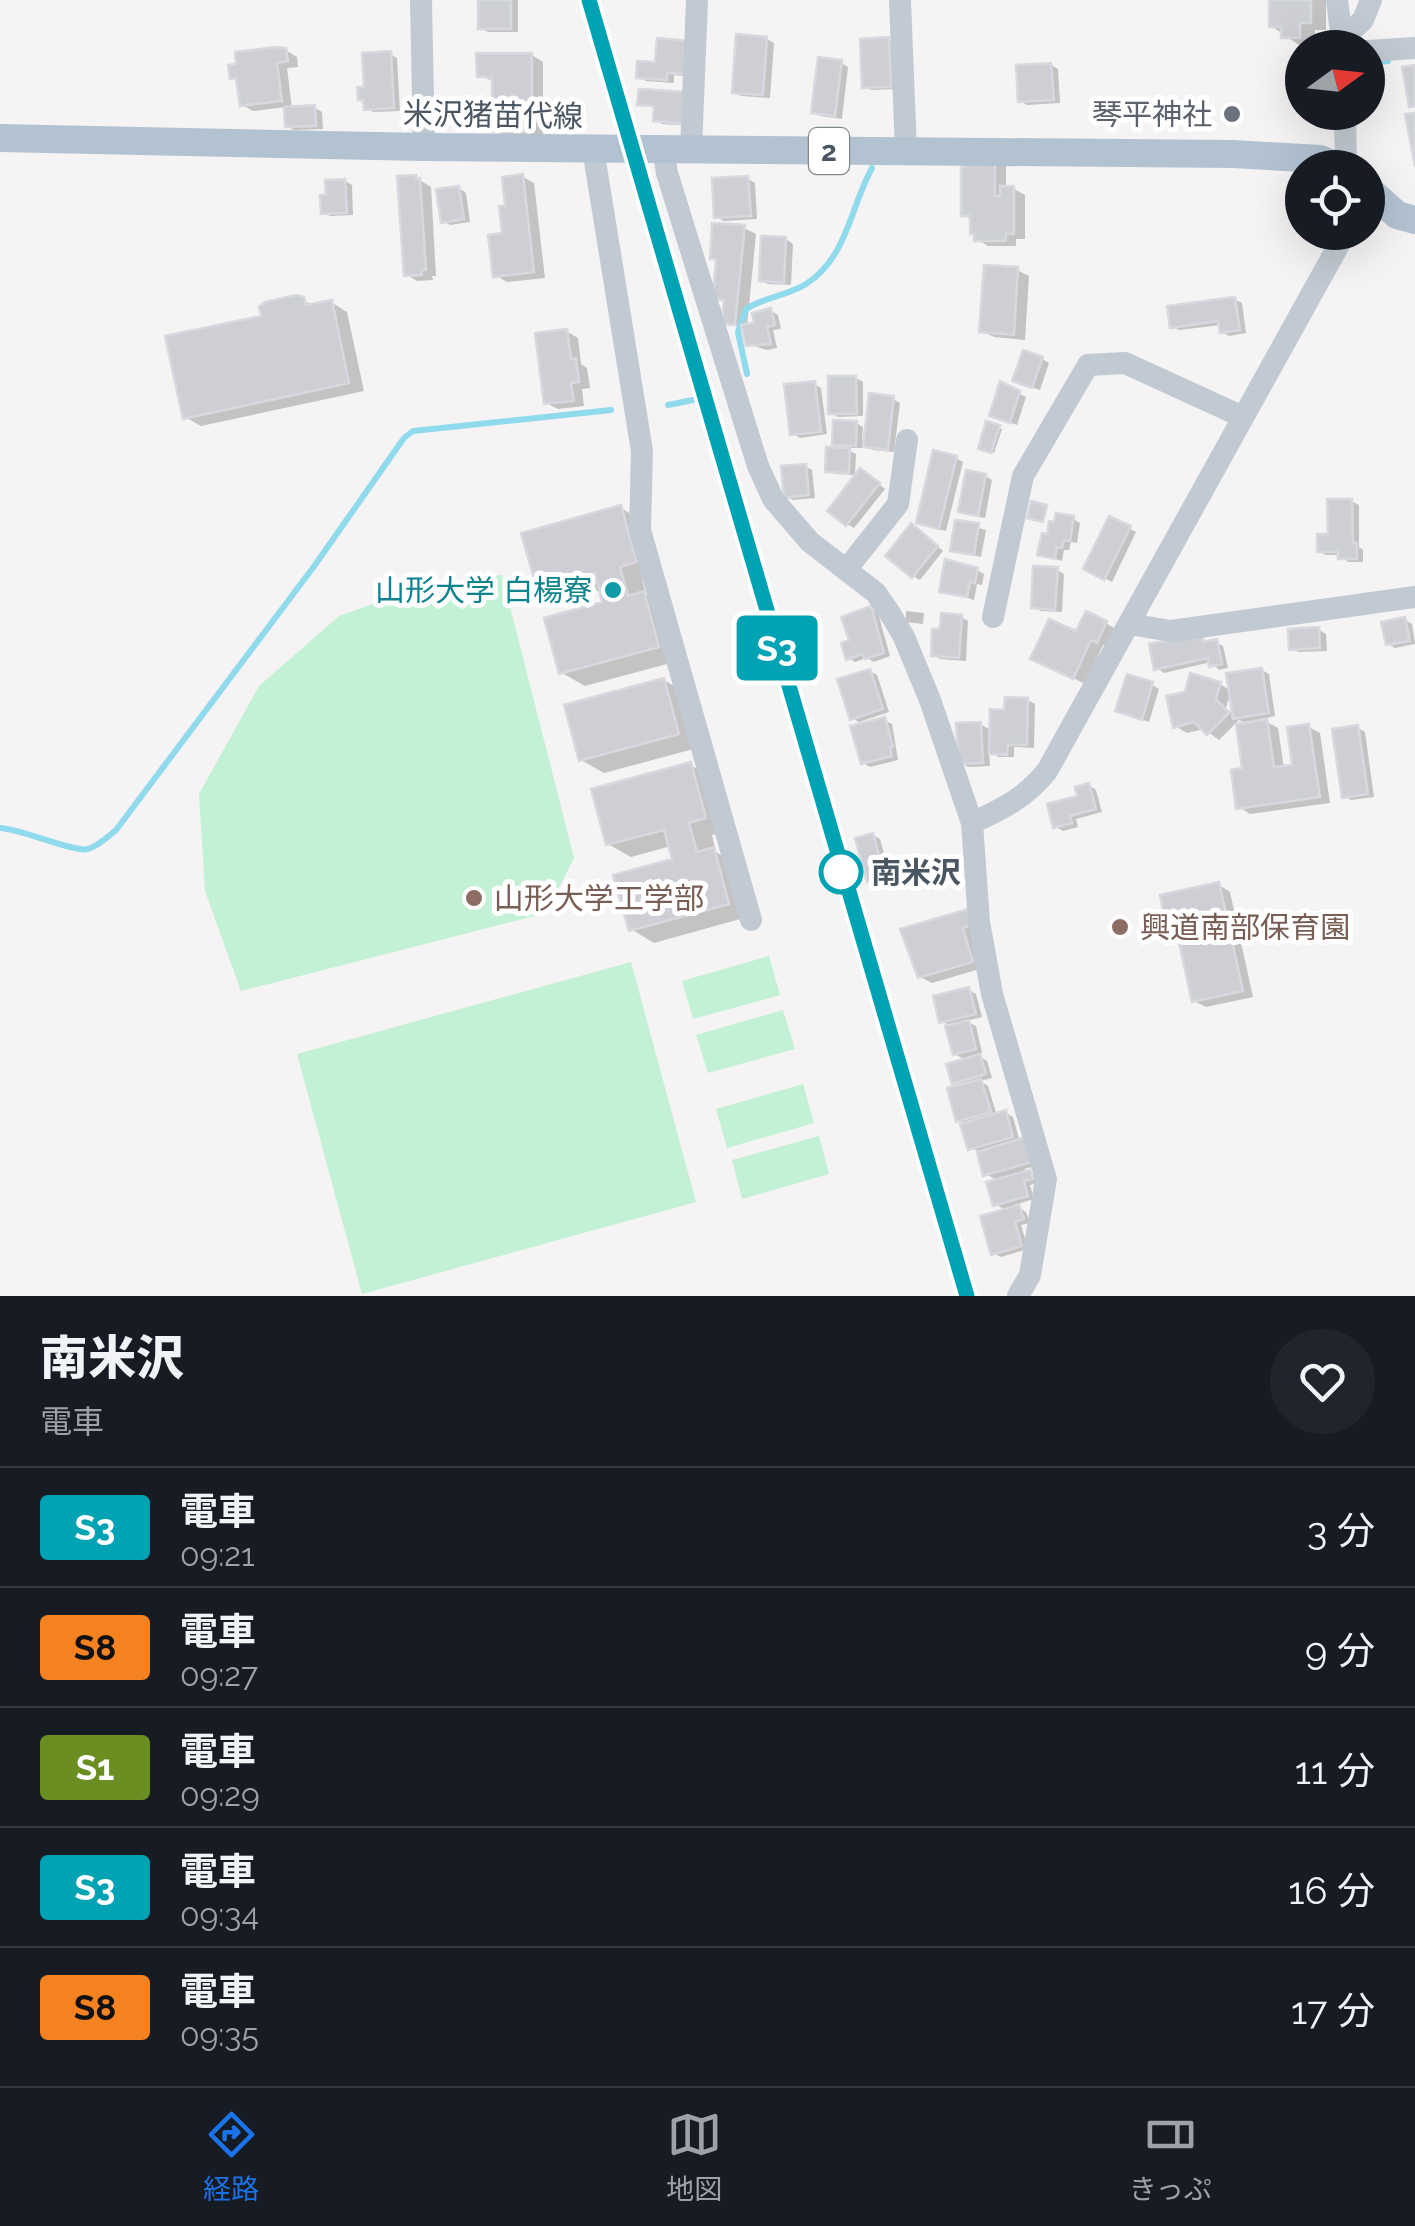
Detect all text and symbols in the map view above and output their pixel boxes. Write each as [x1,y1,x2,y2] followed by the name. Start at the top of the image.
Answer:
[1285,30,1385,130] north arrow
[1285,30,1385,250] map controls
[403,96,583,134] street label: 米沢猪苗代線
[1092,97,1212,132] place label: 琴平神社
[1221,103,1243,125] marker: 琴平神社
[809,128,849,174] road number: 2
[1285,150,1385,250] button: locate
[375,573,593,608] place label: 山形大学 白楊寮
[602,579,624,601] marker: 山形大学 白楊寮
[732,616,822,680] line badge: S3
[757,628,797,669] text: S3
[820,851,862,893] marker: 南米沢
[871,855,961,890] place label: 南米沢
[494,881,704,916] place label: 山形大学工学部
[463,887,485,909] marker: 山形大学工学部
[1140,910,1350,945] place label: 興道南部保育園
[1109,916,1131,938] marker: 興道南部保育園
[1270,1329,1375,1434] button: heart
[40,1330,184,1386] text: 南米沢
[40,1403,104,1440] text: 電車
[180,1489,256,1534] text: 電車
[75,1507,115,1548] text: S3
[1307,1508,1375,1553] text: 3 分
[180,1536,255,1573] text: 09:21
[180,1609,256,1654] text: 電車
[74,1627,116,1668] text: S8
[1305,1628,1375,1673] text: 9 分
[180,1656,258,1693] text: 09:27
[180,1729,256,1774] text: 電車
[76,1747,114,1788] text: S1
[1295,1748,1375,1793] text: 11 分
[180,1776,260,1813] text: 09:29
[180,1849,256,1894] text: 電車
[75,1867,115,1908] text: S3
[1288,1868,1375,1913] text: 16 分
[180,1896,259,1933] text: 09:34
[180,1969,256,2014] text: 電車
[74,1987,116,2028] text: S8
[1291,1988,1375,2033] text: 17 分
[180,2016,259,2053] text: 09:35
[203,2107,259,2207] tab: 経路
[666,2107,722,2207] tab: 地図
[1129,2107,1212,2207] tab: きっぷ

